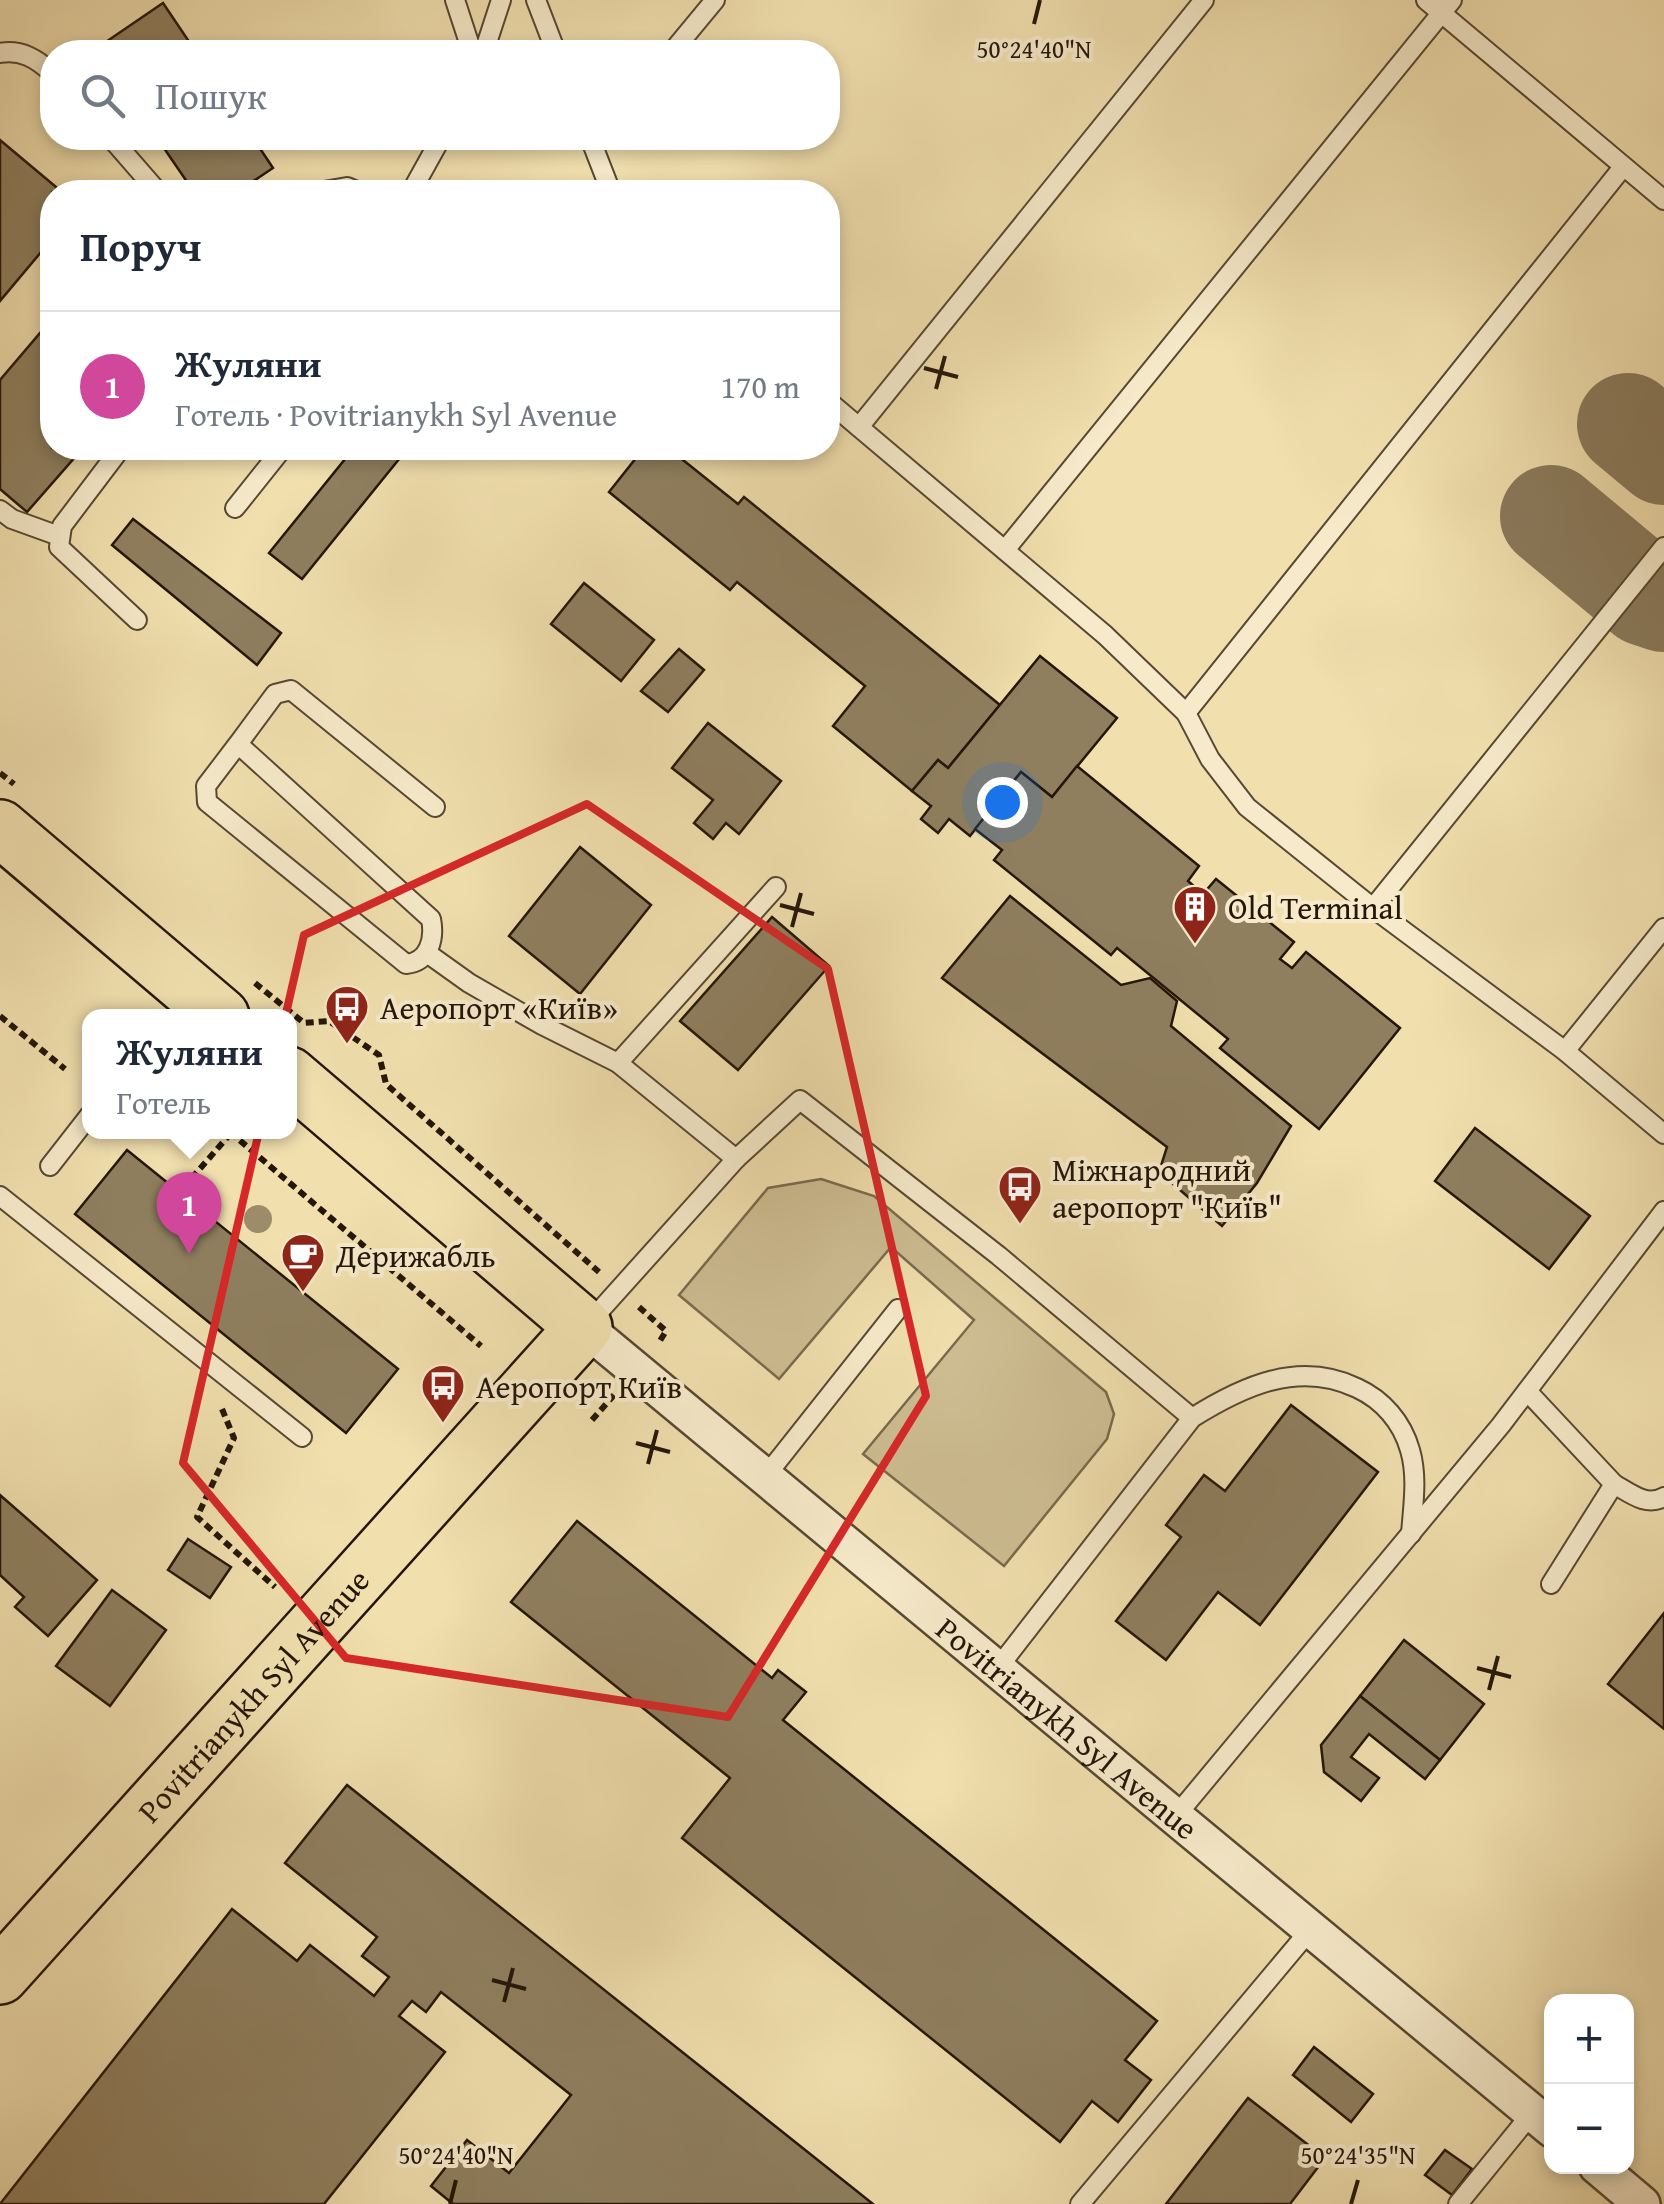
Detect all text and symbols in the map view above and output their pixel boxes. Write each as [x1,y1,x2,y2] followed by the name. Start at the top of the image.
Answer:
[977,31,1091,67] text: 50°24'40"N
[40,40,840,150] search box
[155,67,267,123] text: Пошук
[75,68,130,123] icon: search
[80,215,201,276] text: Поруч
[175,335,322,391] text: Жуляни
[104,363,121,410] text: 1
[721,363,800,410] text: 170 m
[175,391,617,438] text: Готель · Povitrianykh Syl Avenue
[977,777,1028,828] your location
[1172,884,1218,945] building icon: Old Terminal
[1228,884,1403,931] place label: Old Terminal
[324,984,370,1045] bus stop icon: Аеропорт «Київ»
[380,984,618,1031] place label: Аеропорт «Київ»
[82,1009,297,1139] popup
[116,1023,263,1079] text: Жуляни
[116,1079,211,1126] text: Готель
[1052,1146,1282,1230] place label: Міжнародний аеропорт "Київ"
[997,1164,1043,1225] bus stop icon: Міжнародний аеропорт "Київ"
[156,1172,222,1254] pin: 1
[280,1232,326,1293] cafe icon: Дерижабль
[335,1232,496,1279] place label: Дерижабль
[420,1363,466,1424] bus stop icon: Аеропорт Київ
[476,1363,682,1410] place label: Аеропорт Київ
[126,1558,380,1832] street label: Povitrianykh Syl Avenue
[927,1605,1209,1850] street label: Povitrianykh Syl Avenue
[1544,1994,1634,2174] map controls
[1544,1994,1634,2084] button: +
[1544,2084,1634,2174] button: −
[399,2137,513,2173] text: 50°24'40"N
[1301,2137,1415,2173] text: 50°24'35"N

